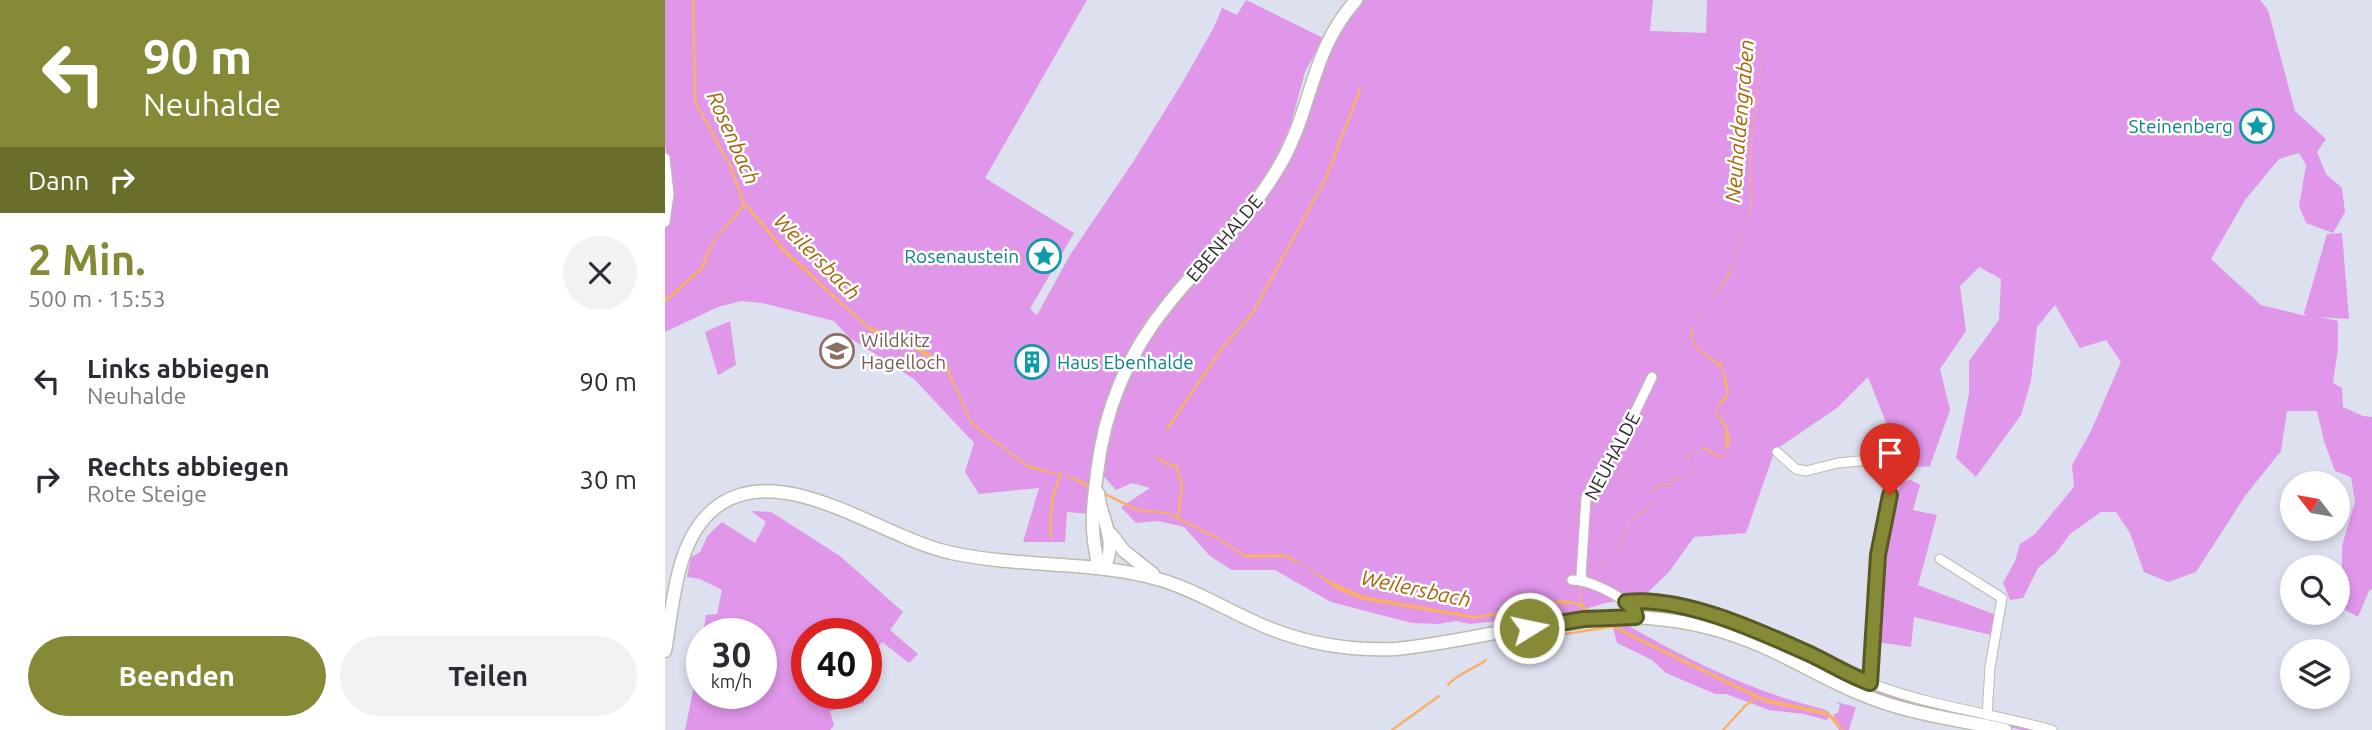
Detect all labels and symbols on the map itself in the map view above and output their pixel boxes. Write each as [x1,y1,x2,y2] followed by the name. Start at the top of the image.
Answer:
[1720,38,1758,203] water label: Neuhaldengraben
[703,87,765,188] water label: Rosenbach
[2238,107,2276,145] place icon: Steinenberg
[2129,115,2233,137] place label: Steinenberg
[1181,190,1267,286] street label: EBENHALDE
[770,208,866,304] water label: Weilersbach
[1025,237,1063,275] place icon: Rosenaustein
[904,245,1019,267] place label: Rosenaustein
[861,329,946,373] place label: Wildkitz Hagelloch
[818,332,856,370] school or university icon: Wildkitz Hagelloch
[1013,343,1051,381] building icon: Haus Ebenhalde
[1057,351,1194,373] place label: Haus Ebenhalde
[1580,408,1644,504] street label: NEUHALDE
[1860,423,1920,495] pin
[2280,471,2350,541] north arrow
[1359,565,1473,611] water label: Weilersbach
[1492,591,1566,665] position arrow
[791,618,882,709] speed limit sign: 40

